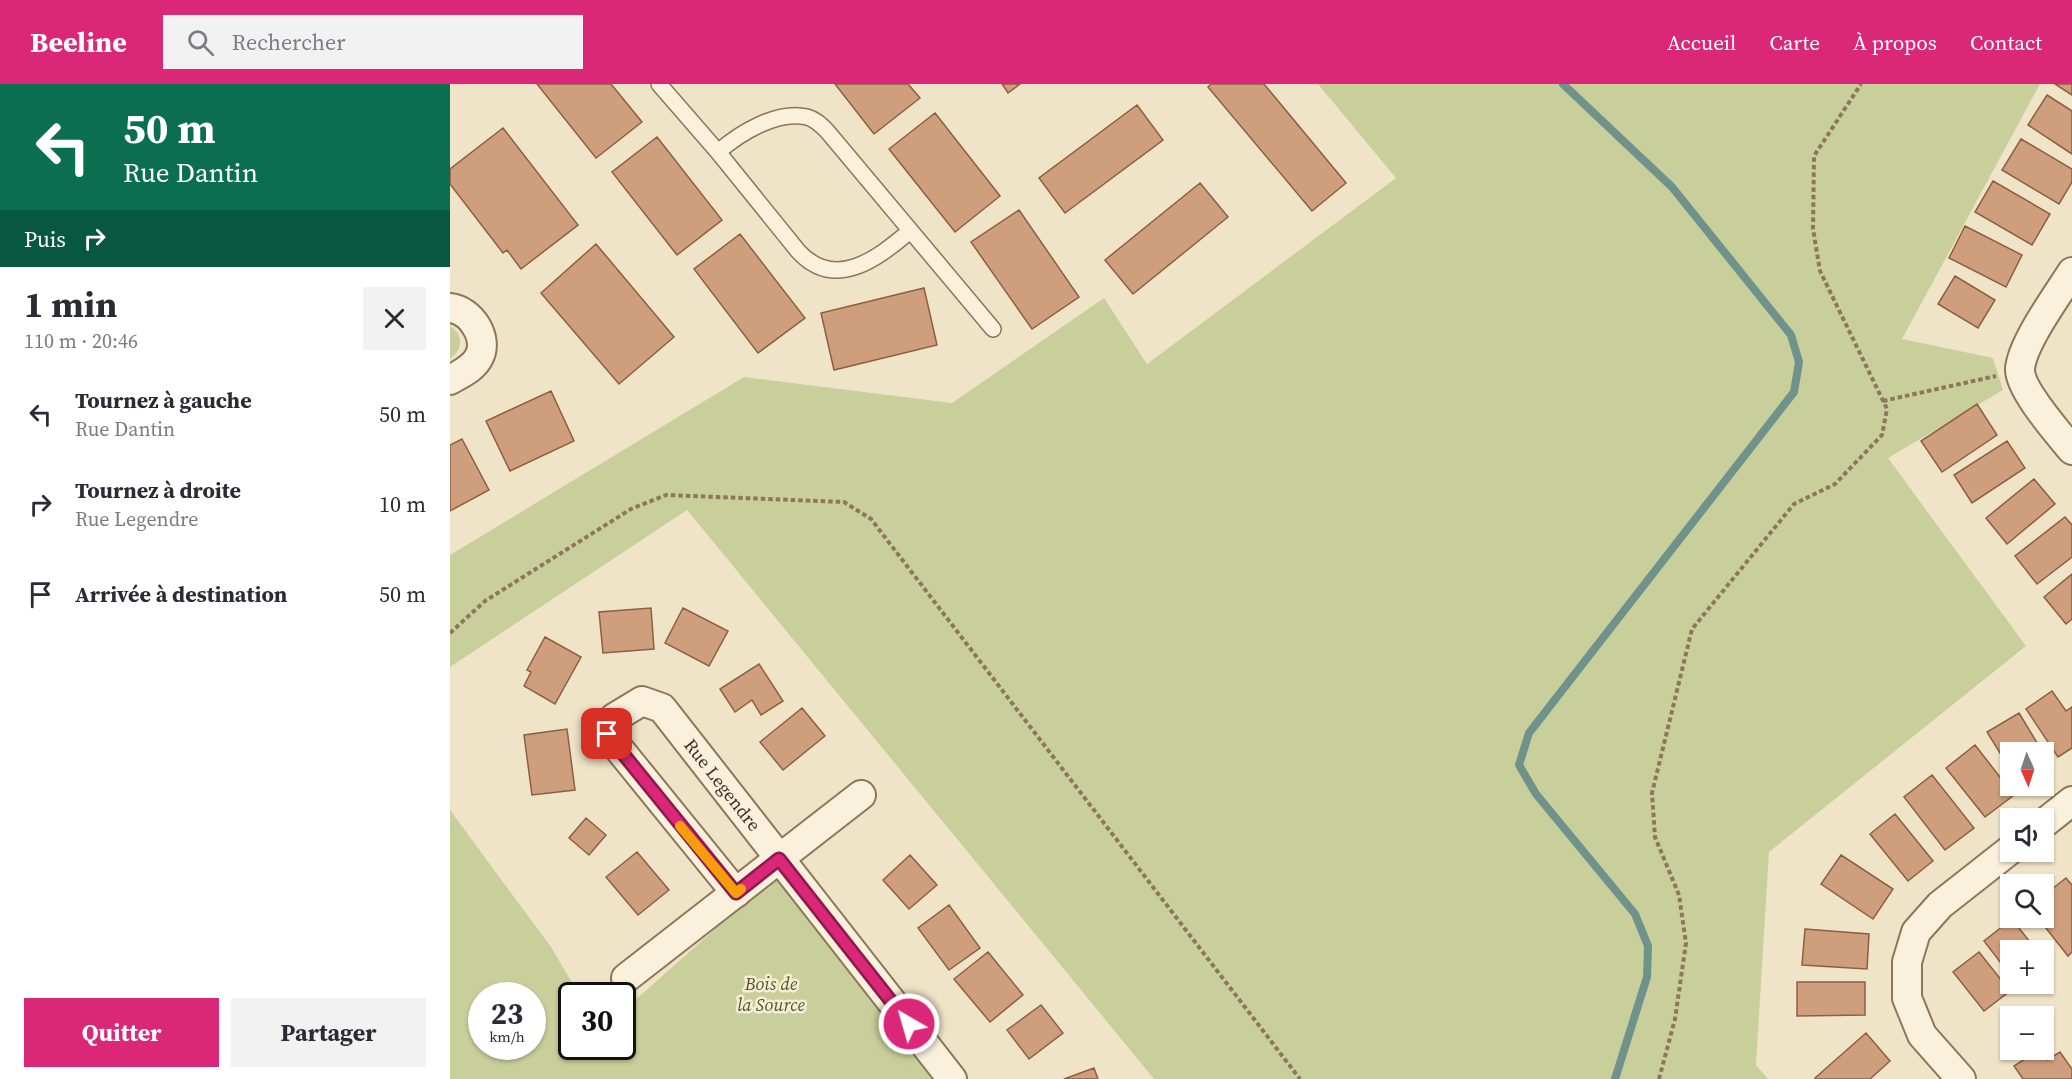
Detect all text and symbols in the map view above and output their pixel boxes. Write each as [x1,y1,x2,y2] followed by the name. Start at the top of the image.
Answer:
[163,15,583,69] search box
[30,23,127,61] text: Beeline
[184,26,217,59] icon: search
[232,27,345,57] text: Rechercher
[1667,28,1736,57] text: Accueil
[1769,28,1820,57] text: Carte
[1853,28,1937,57] text: À propos
[1970,28,2042,57] text: Contact
[123,99,216,157] text: 50 m
[24,108,102,186] icon: left
[123,154,258,191] text: Rue Dantin
[78,222,111,255] icon: right
[24,224,66,254] text: Puis
[24,280,117,329] text: 1 min
[363,287,426,350] button: close
[24,327,138,355] text: 110 m · 20:46
[75,385,252,415] text: Tournez à gauche
[24,398,57,431] icon: left
[379,399,426,429] text: 50 m
[75,415,175,443] text: Rue Dantin
[75,475,241,505] text: Tournez à droite
[24,488,57,521] icon: right
[379,489,426,519] text: 10 m
[75,505,199,533] text: Rue Legendre
[24,578,57,611] icon: arrive
[75,579,287,609] text: Arrivée à destination
[379,579,426,609] text: 50 m
[581,708,632,759] pin
[590,717,623,750] icon: arrive
[679,733,767,836] street label: Rue Legendre
[2000,742,2054,796] north arrow
[2000,742,2054,1060] map controls
[2000,808,2054,862] button: sound
[2000,874,2054,928] button: search
[2000,940,2054,994] button: +
[737,971,805,1017] park label: Bois de la Source
[558,982,636,1060] speed limit sign: 30
[877,992,941,1056] position arrow
[491,993,523,1034] text: 23
[24,998,219,1067] button: Quitter
[231,998,426,1067] button: Partager
[2000,1006,2054,1060] button: −
[489,1026,525,1047] text: km/h

